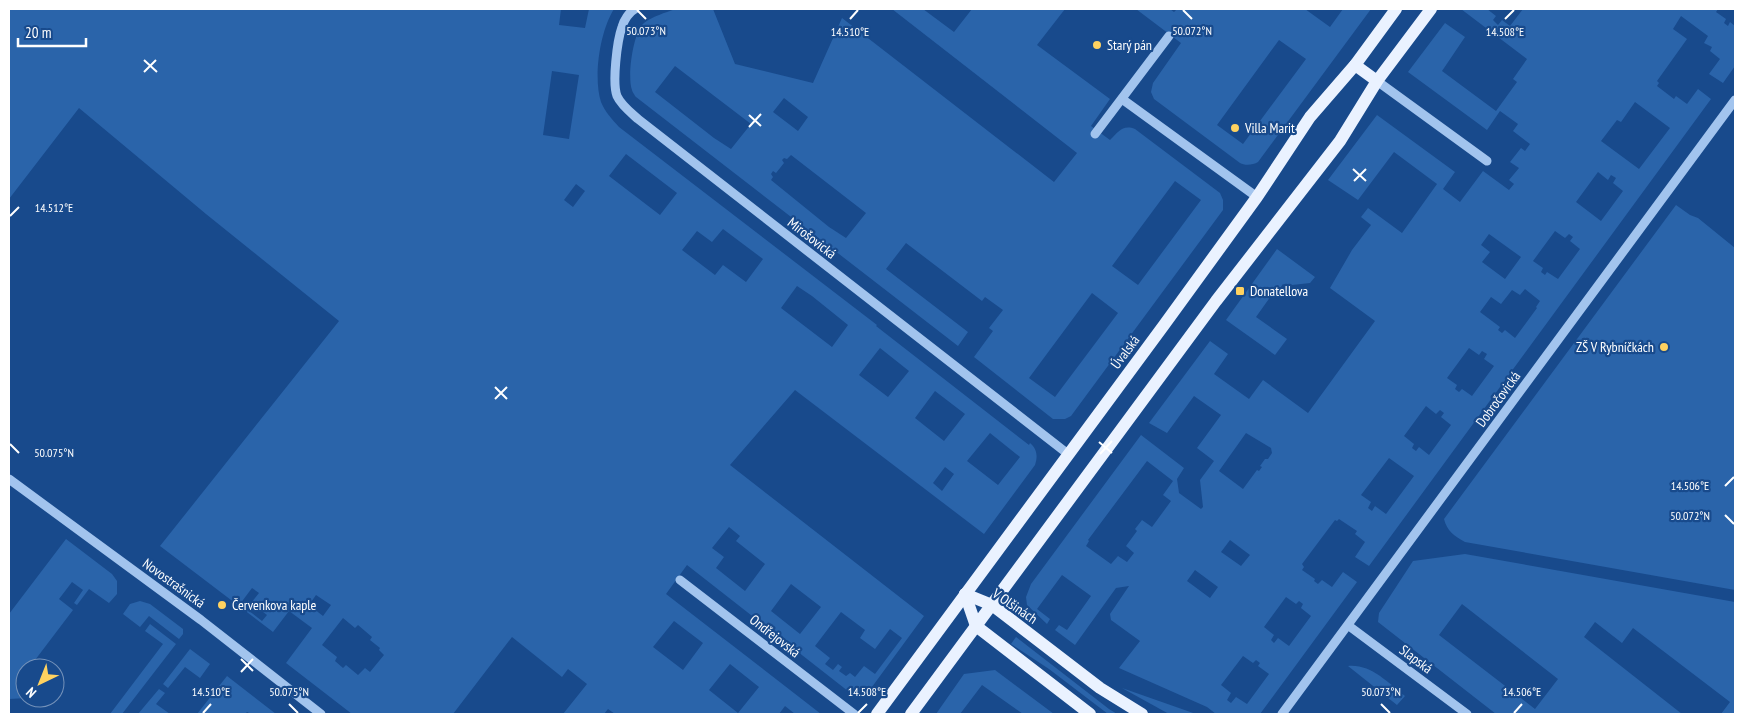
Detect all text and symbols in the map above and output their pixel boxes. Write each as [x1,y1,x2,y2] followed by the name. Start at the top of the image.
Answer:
[18,15,85,47] scale bar
[25,23,51,42] text: 20 m
[626,23,666,38] text: 50.073°N
[1172,23,1212,38] text: 50.072°N
[831,24,869,39] text: 14.510°E
[1486,24,1524,39] text: 14.508°E
[1107,36,1152,54] place label: Starý pán
[1091,39,1103,51] marker: Starý pán
[1244,119,1295,137] place label: Villa Marit
[1229,122,1241,134] marker: Villa Marit
[35,200,73,215] text: 14.512°E
[784,213,840,263] street label: Mirošovická
[1250,282,1308,300] place label: Donatellova
[1234,285,1246,297] marker: Donatellova
[1107,332,1143,372] street label: Úvalská
[1576,338,1654,356] place label: ZŠ V Rybníčkách
[1658,341,1670,353] marker: ZŠ V Rybníčkách
[1472,368,1524,430] street label: Dobročovická
[34,445,74,460] text: 50.075°N
[1671,478,1709,493] text: 14.506°E
[1670,508,1710,523] text: 50.072°N
[139,554,209,612] street label: Novostrašnická
[988,584,1041,628] street label: V Olšinách
[232,596,317,614] place label: Červenkova kaple
[216,599,228,611] marker: Červenkova kaple
[746,611,804,661] street label: Ondřejovská
[1396,641,1436,677] street label: Slapská
[15,658,65,708] north arrow
[22,683,40,702] text: N
[192,684,230,699] text: 14.510°E
[269,684,309,699] text: 50.075°N
[848,684,886,699] text: 14.508°E
[1361,684,1401,699] text: 50.073°N
[1503,684,1541,699] text: 14.506°E

